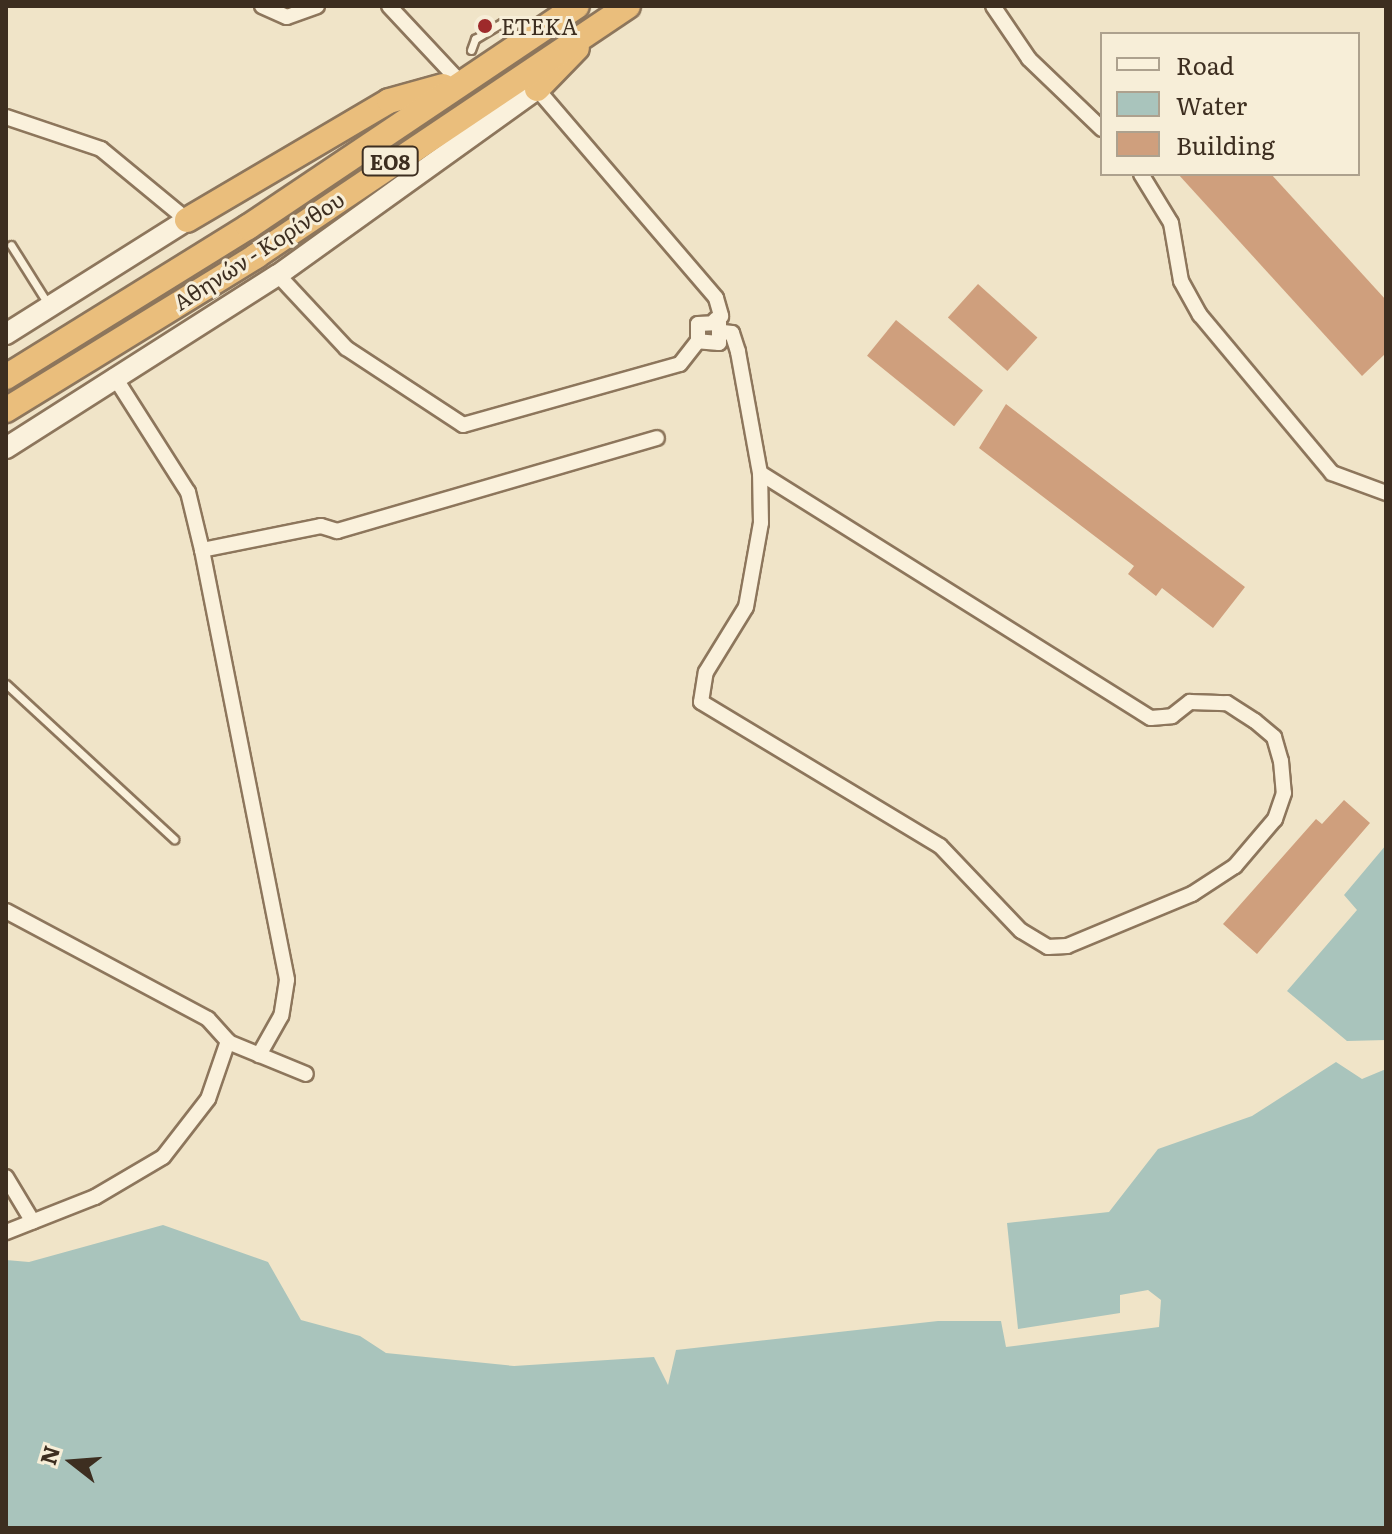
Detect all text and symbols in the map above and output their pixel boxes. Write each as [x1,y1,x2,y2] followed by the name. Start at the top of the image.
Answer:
[501,13,577,39] place label: ΕΤΕΚΑ
[476,17,494,35] marker: ΕΤΕΚΑ
[1100,32,1360,176] legend
[1176,47,1234,82] text: Road
[1176,87,1247,122] text: Water
[1176,127,1275,162] text: Building
[360,145,420,177] road number: ΕΟ8
[168,185,348,315] street label: Αθηνών - Κορίνθου
[32,1422,112,1502] north arrow
[30,1441,67,1468] text: N

